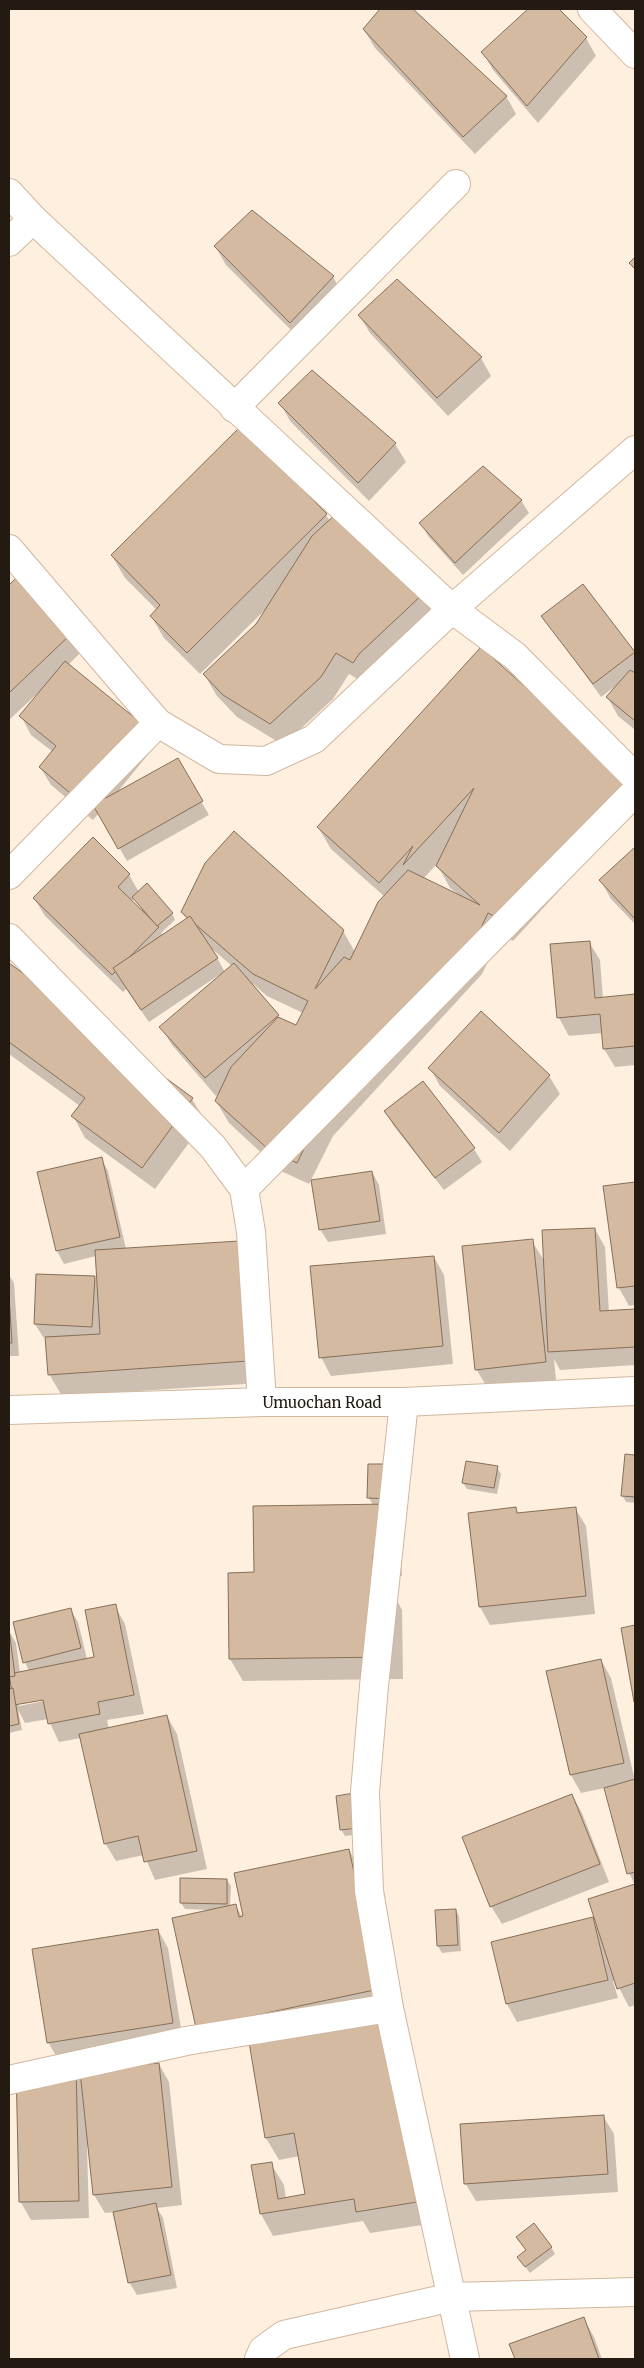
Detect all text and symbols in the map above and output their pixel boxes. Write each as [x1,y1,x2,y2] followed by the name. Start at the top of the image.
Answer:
[262,1393,382,1412] street label: Umuochan Road

